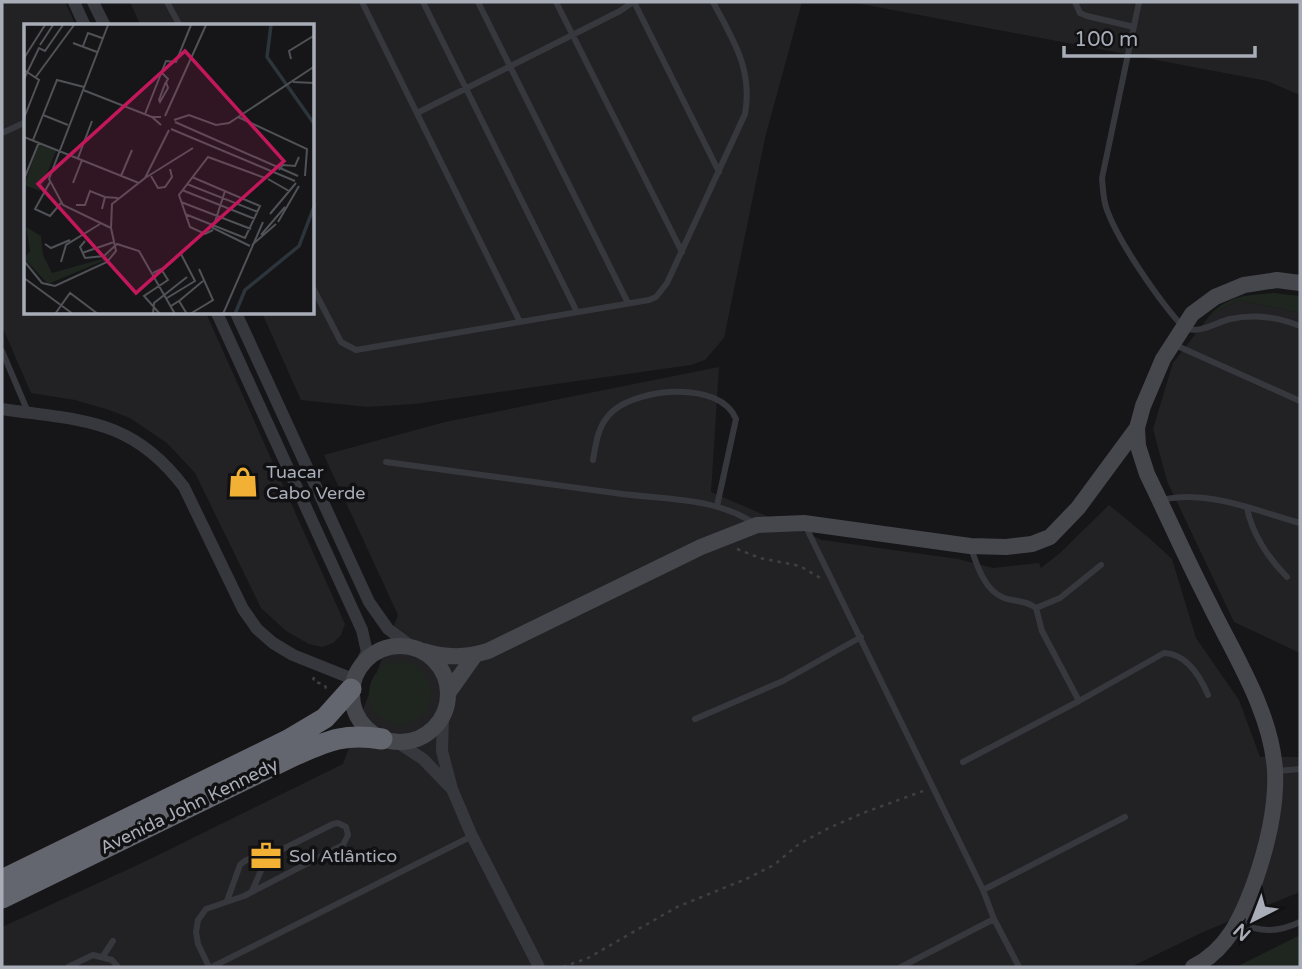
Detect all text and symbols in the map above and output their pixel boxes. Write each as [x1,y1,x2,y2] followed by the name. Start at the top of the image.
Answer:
[1064,14,1255,58] scale bar
[24,24,315,315] inset map
[1074,27,1138,52] text: 100 m
[266,461,365,504] place label: Tuacar Cabo Verde
[226,465,260,499] shop icon: Tuacar Cabo Verde
[96,753,282,859] street label: Avenida John Kennedy
[249,839,283,873] office icon: Sol Atlântico
[289,845,397,867] place label: Sol Atlântico
[1218,885,1288,955] north arrow
[1229,919,1255,945] text: N

